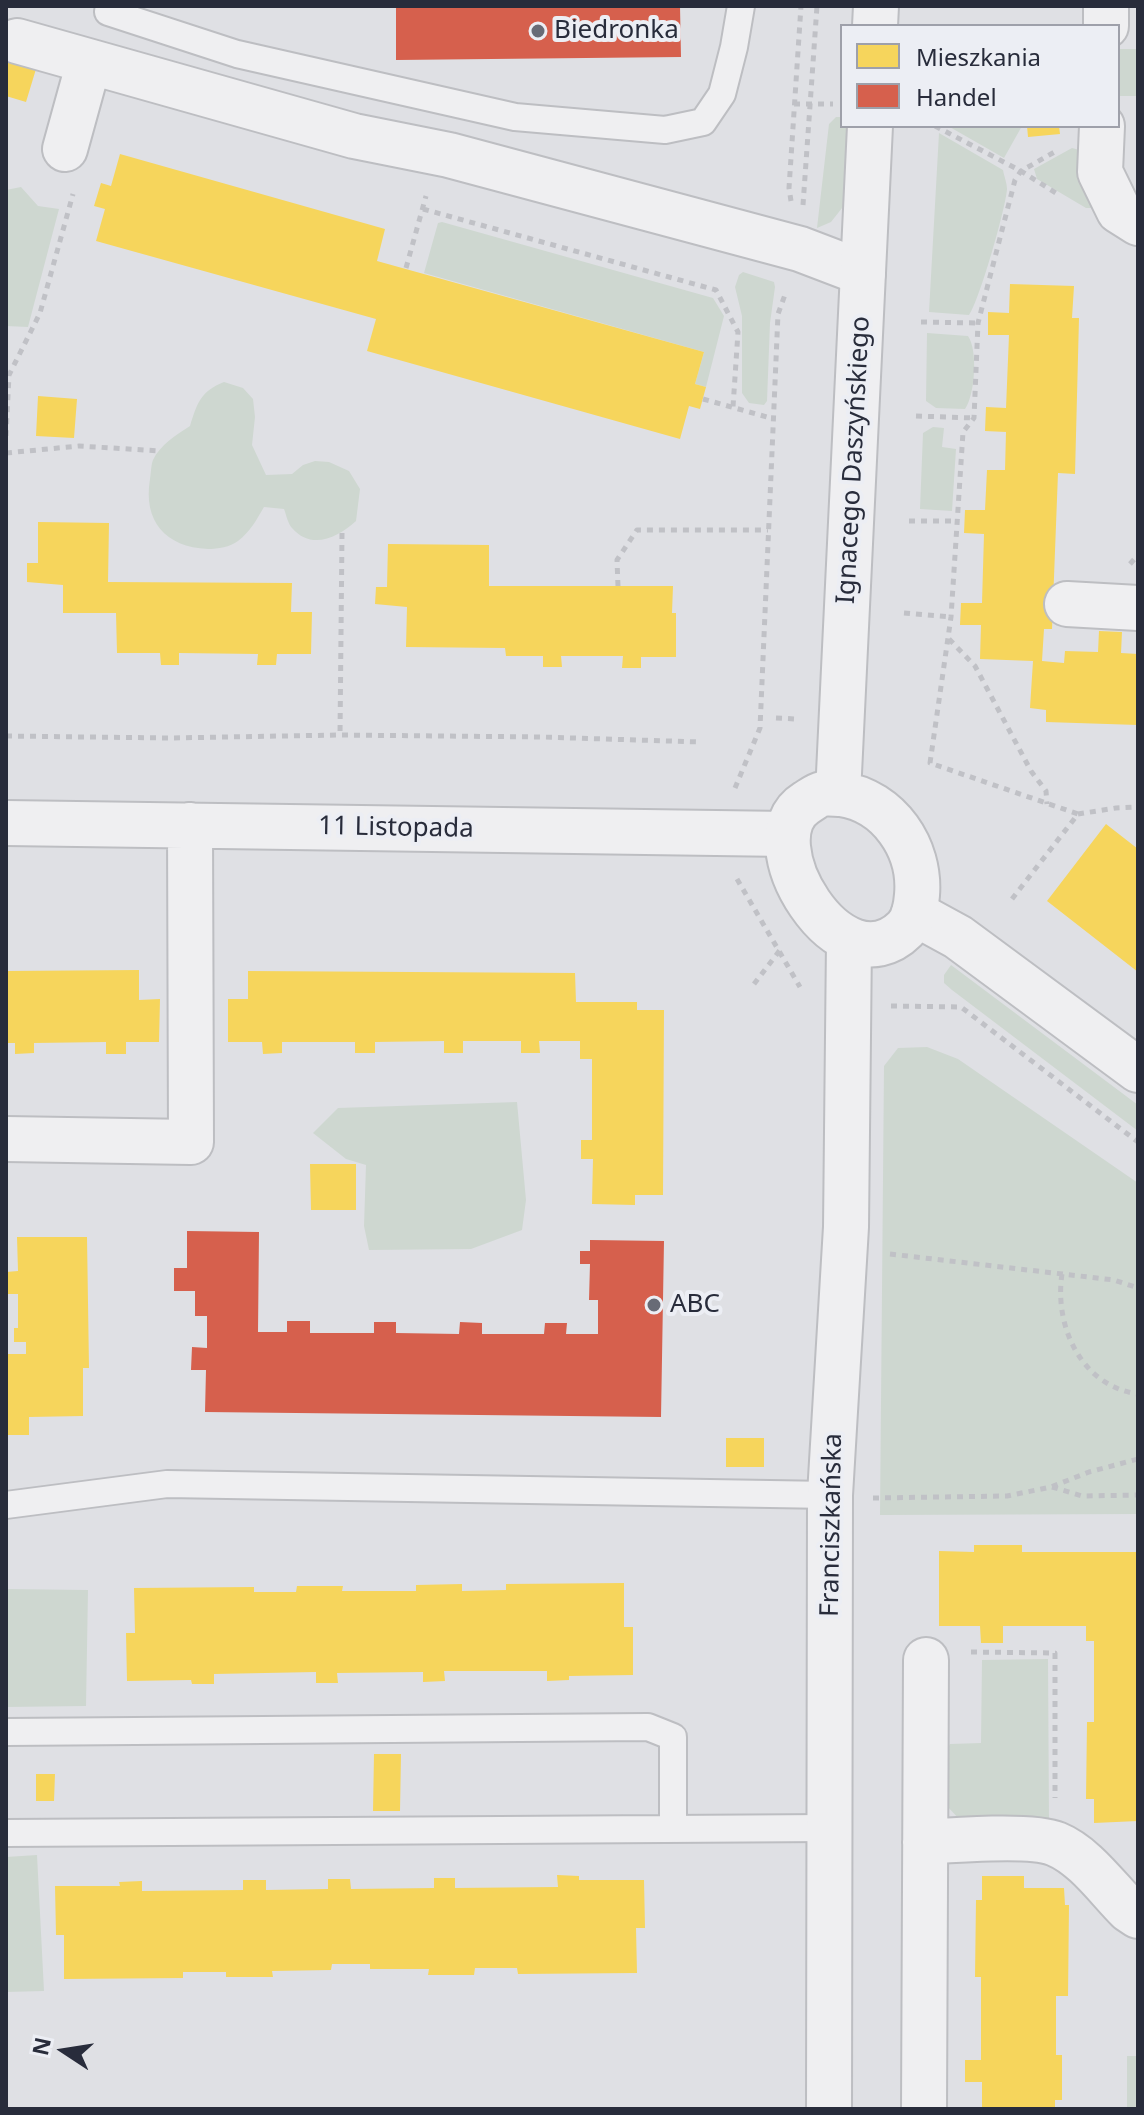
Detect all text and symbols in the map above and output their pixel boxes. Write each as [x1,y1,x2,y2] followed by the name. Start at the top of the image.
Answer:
[554,15,679,47] place label: Biedronka
[529,22,547,40] marker: Biedronka
[840,24,1120,128] legend
[916,40,1041,73] text: Mieszkania
[916,80,997,113] text: Handel
[831,315,877,605] street label: Ignacego Daszyńskiego
[318,811,474,845] street label: 11 Listopada
[670,1289,720,1321] place label: ABC
[645,1296,663,1314] marker: ABC
[815,1433,849,1617] street label: Franciszkańska
[24,2011,104,2091] north arrow
[24,2034,57,2058] text: N

